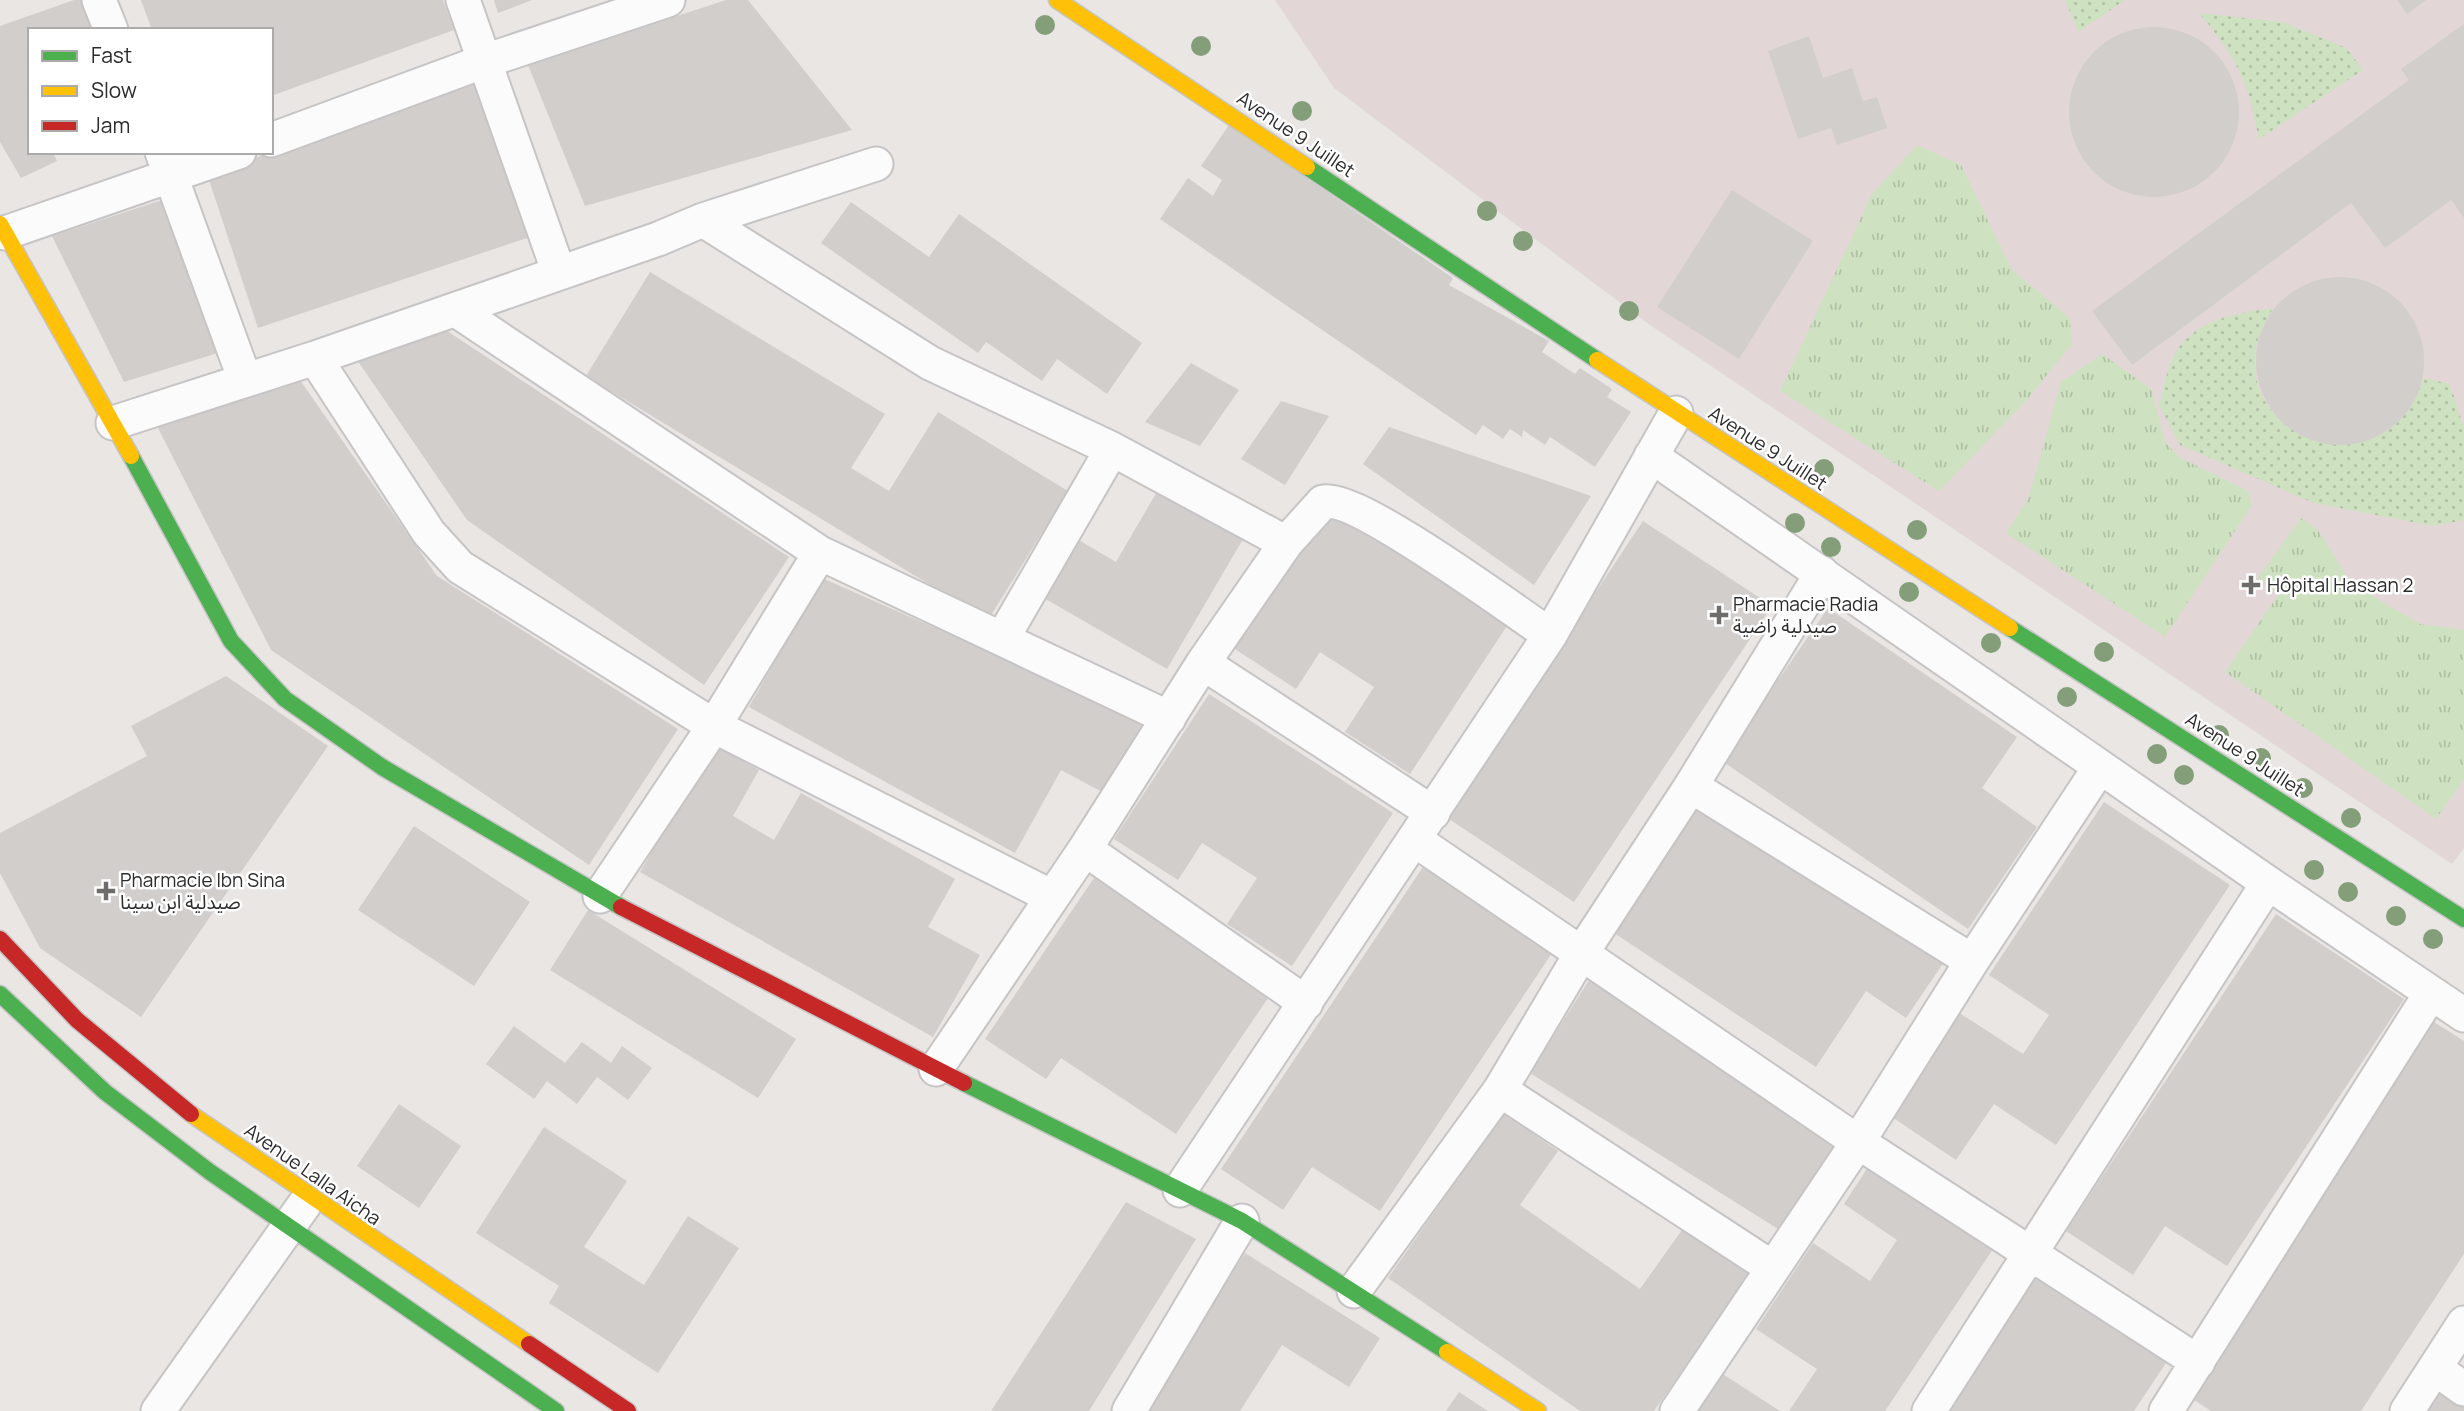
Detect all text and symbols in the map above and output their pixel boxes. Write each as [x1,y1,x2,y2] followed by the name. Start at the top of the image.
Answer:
[28,28,273,154] legend
[91,41,132,69] text: Fast
[91,76,137,104] text: Slow
[1232,85,1360,183] street label: Avenue 9 Juillet
[91,111,130,139] text: Jam
[1704,400,1832,496] street label: Avenue 9 Juillet
[2267,572,2413,598] place label: Hôpital Hassan 2
[2241,575,2261,595] marker: Hôpital Hassan 2
[1733,591,1878,639] place label: Pharmacie Radia صيدلية راضية
[1711,607,1727,623] marker: Pharmacie Radia صيدلية راضية
[2181,706,2309,802] street label: Avenue 9 Juillet
[120,867,285,915] place label: Pharmacie Ibn Sina صيدلية ابن سينا
[98,883,114,899] marker: Pharmacie Ibn Sina صيدلية ابن سينا
[240,1117,386,1231] street label: Avenue Lalla Aicha

